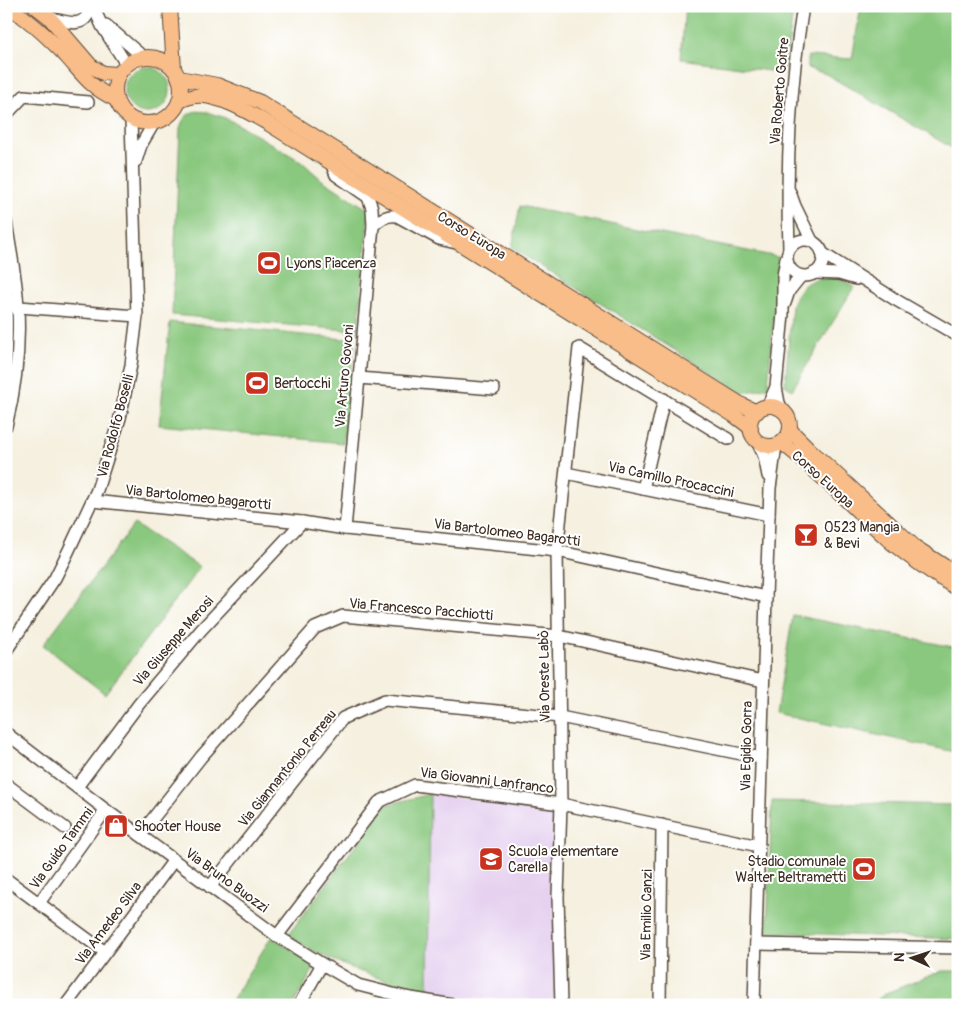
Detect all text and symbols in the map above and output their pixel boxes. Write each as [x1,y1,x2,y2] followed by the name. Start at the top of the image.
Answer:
[766,37,793,145] street label: Via Roberto Goitre
[434,208,509,263] street label: Corso Europa
[256,250,282,276] sports icon: Lyons Piacenza
[286,255,376,272] place label: Lyons Piacenza
[332,323,358,428] street label: Via Arturo Govoni
[244,370,270,396] sports icon: Bertocchi
[93,372,138,480] street label: Via Rodolfo Boselli
[274,375,331,392] place label: Bertocchi
[788,447,857,512] street label: Corso Europa
[607,458,736,501] street label: Via Camillo Procaccini
[124,481,272,514] street label: Via Bartolomeo bagarotti
[433,515,582,550] street label: Via Bartolomeo Bagarotti
[824,519,900,552] place label: 0523 Mangia & Bevi
[793,522,819,548] bar icon: 0523 Mangia & Bevi
[130,593,217,690] street label: Via Giuseppe Merosi
[348,595,494,624] street label: Via Francesco Pacchiotti
[535,630,554,722] street label: Via Oreste Labò
[737,701,756,791] street label: Via Egidio Gorra
[235,706,340,831] street label: Via Giannantonio Perreau
[419,764,555,797] street label: Via Giovanni Lanfranco
[26,804,97,893] street label: Via Guido Tammi
[103,813,129,839] shop icon: Shooter House
[134,818,221,835] place label: Shooter House
[508,843,618,876] place label: Scuola elementare Carella
[182,845,272,917] street label: Via Bruno Buozzi
[478,846,504,872] school or university icon: Scuola elementare Carella
[735,853,847,886] place label: Stadio comunale Walter Beltrametti
[851,856,877,882] sports icon: Stadio comunale Walter Beltrametti
[637,869,656,961] street label: Via Emilio Canzi
[72,878,145,968] street label: Via Amedeo Silva
[886,934,936,984] north arrow
[891,952,908,963] text: N

